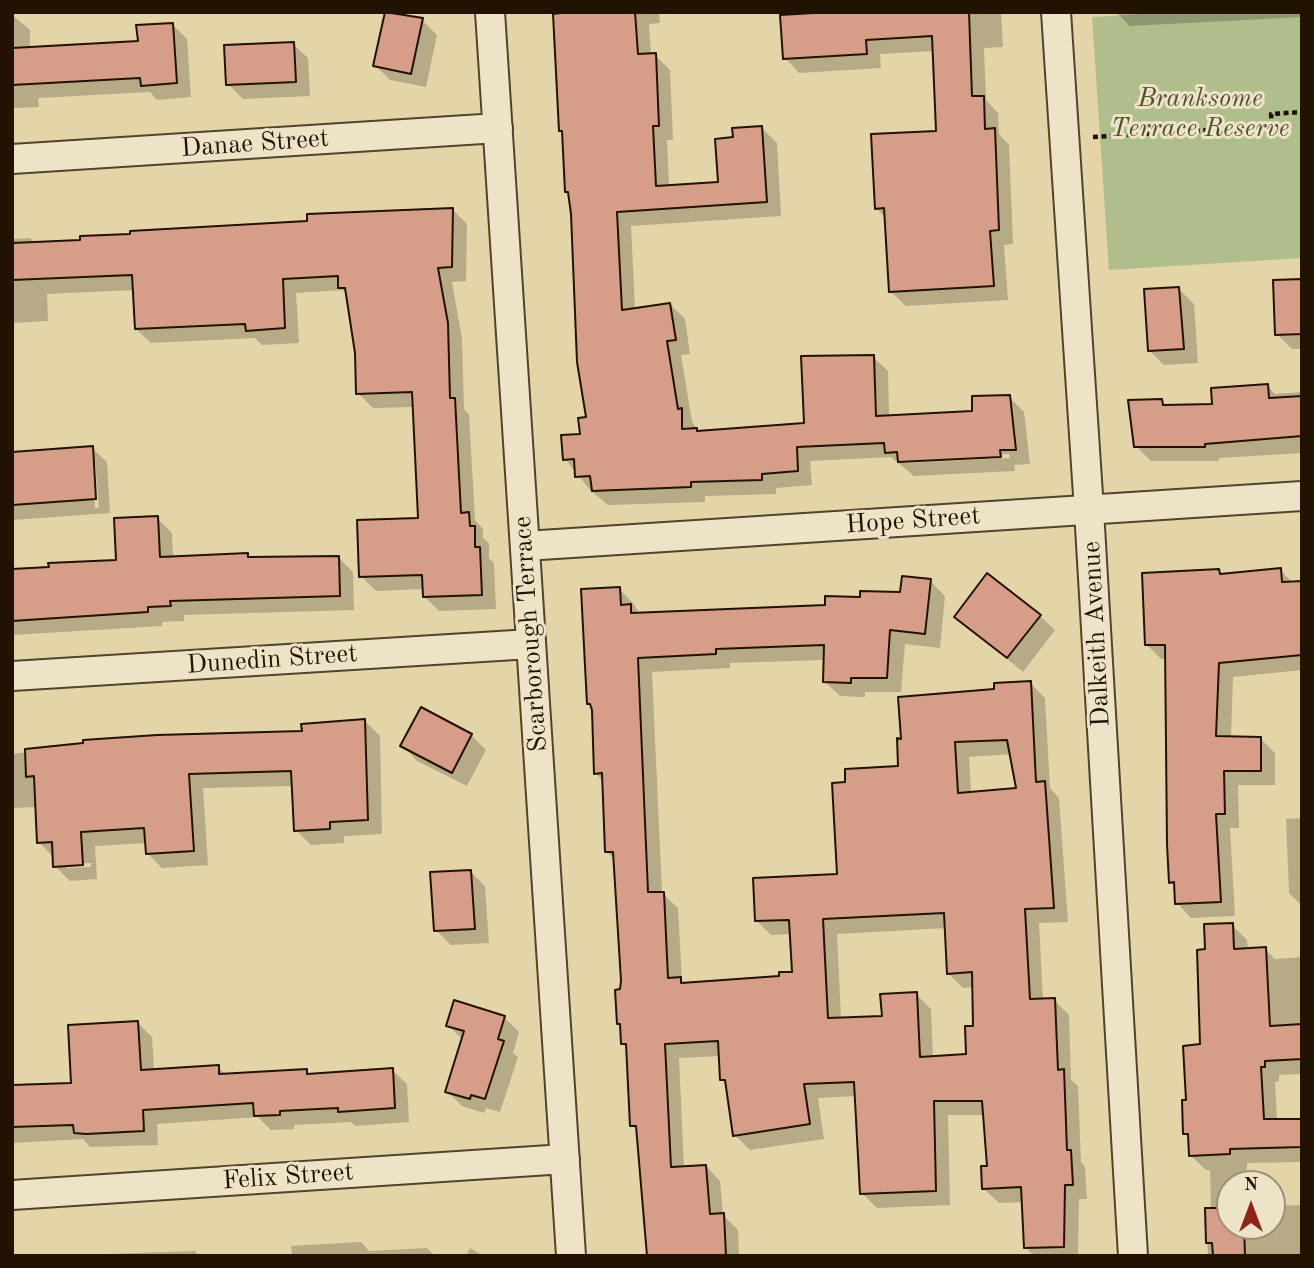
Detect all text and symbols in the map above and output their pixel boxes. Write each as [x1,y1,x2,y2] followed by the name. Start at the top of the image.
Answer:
[1111,83,1289,144] park label: Branksome Terrace Reserve
[180,123,330,165] street label: Danae Street
[845,501,981,541] street label: Hope Street
[507,515,555,753] street label: Scarborough Terrace
[1077,540,1117,728] street label: Dalkeith Avenue
[186,638,358,682] street label: Dunedin Street
[221,1157,355,1197] street label: Felix Street
[1216,1170,1286,1240] north arrow
[1244,1176,1258,1195] text: N

